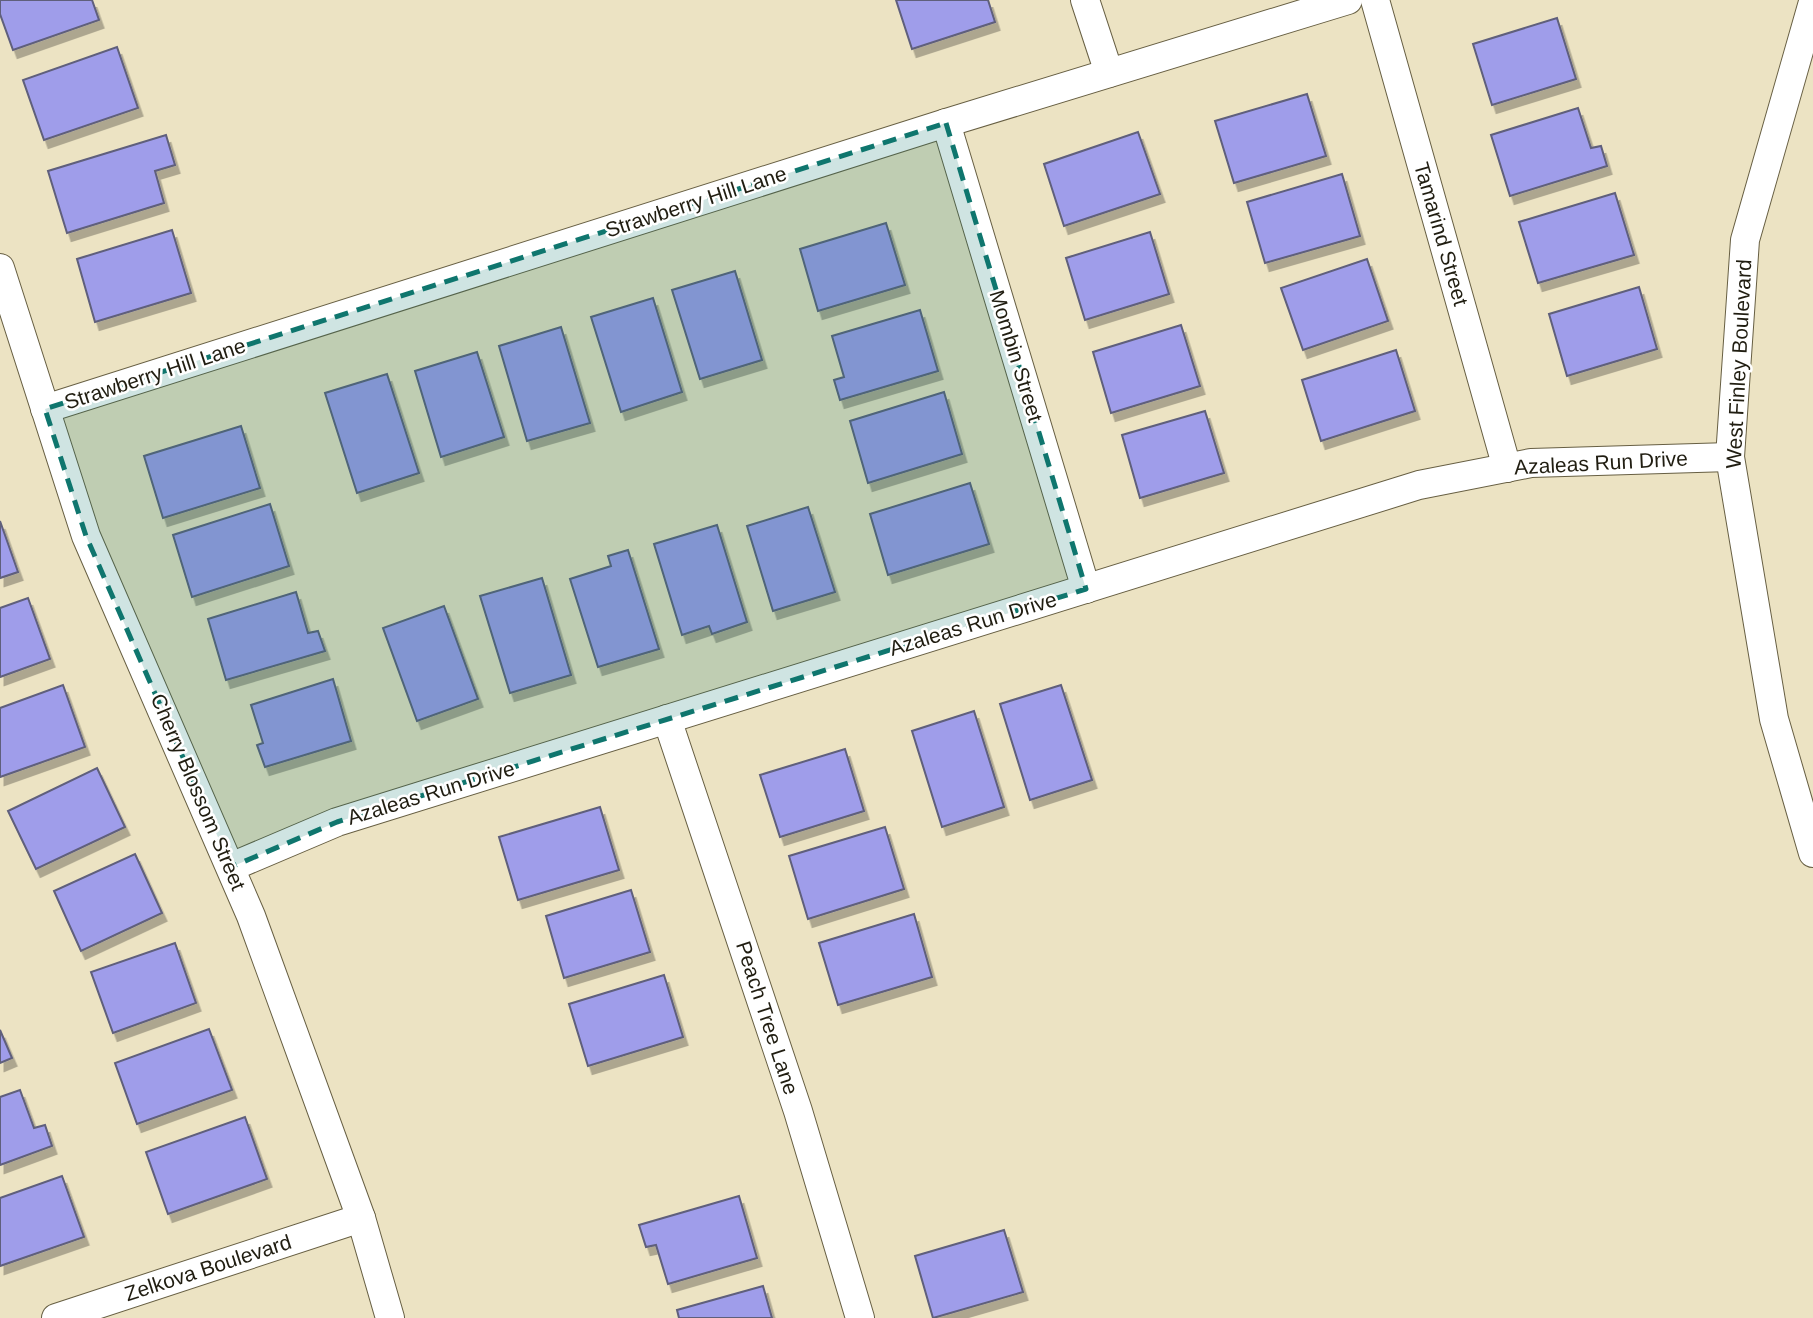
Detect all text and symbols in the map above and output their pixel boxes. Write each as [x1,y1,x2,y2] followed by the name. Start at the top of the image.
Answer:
[1410,159,1473,308] street label: Tamarind Street
[602,161,789,242] street label: Strawberry Hill Lane
[1722,259,1755,469] street label: West Finley Boulevard
[986,287,1047,425] street label: Mombin Street
[61,333,248,414] street label: Strawberry Hill Lane
[1514,446,1688,479] street label: Azaleas Run Drive
[886,587,1059,660] street label: Azaleas Run Drive
[147,690,250,894] street label: Cherry Blossom Street
[344,756,517,829] street label: Azaleas Run Drive
[732,938,803,1097] street label: Peach Tree Lane
[122,1230,294,1305] street label: Zelkova Boulevard

